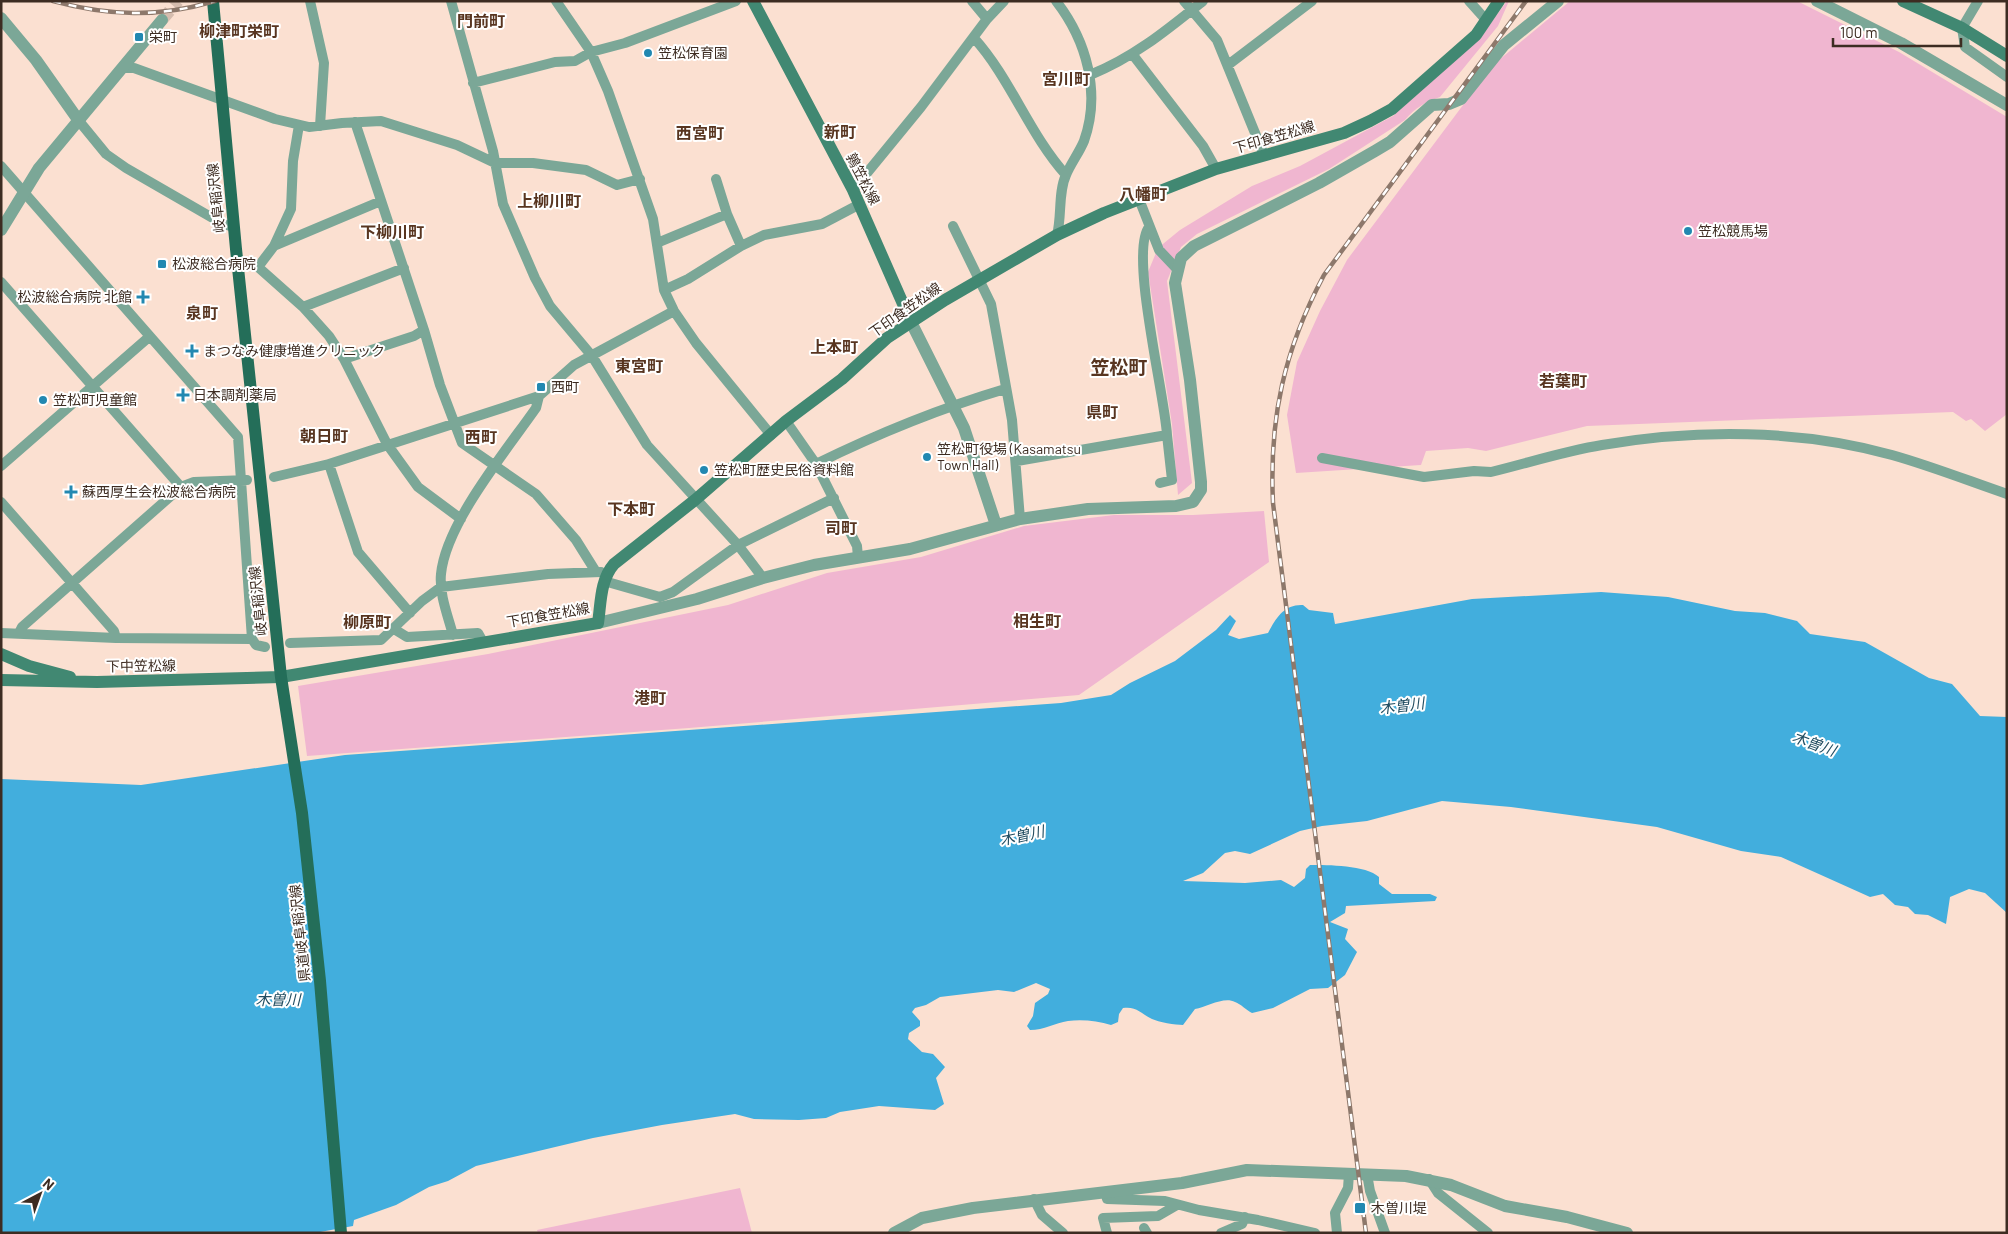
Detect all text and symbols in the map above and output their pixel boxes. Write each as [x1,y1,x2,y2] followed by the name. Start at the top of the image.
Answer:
[457,11,505,30] district label: 門前町
[1833,15,1960,47] scale bar
[199,21,279,40] district label: 柳津町栄町
[1840,23,1878,41] text: 100 m
[149,28,177,45] place label: 栄町
[133,31,145,43] marker: 栄町
[658,44,728,61] place label: 笠松保育園
[642,47,654,59] marker: 笠松保育園
[1042,69,1090,88] district label: 宮川町
[1231,117,1317,156] street label: 下印食笠松線
[824,122,856,141] district label: 新町
[676,123,724,142] district label: 西宮町
[843,150,884,208] street label: 鶉笠松線
[203,162,228,234] street label: 岐阜稲沢線
[1119,184,1167,203] district label: 八幡町
[517,191,581,210] district label: 上柳川町
[360,222,424,241] district label: 下柳川町
[1698,222,1768,239] place label: 笠松競馬場
[1682,225,1694,237] marker: 笠松競馬場
[172,255,256,272] place label: 松波総合病院
[156,258,168,270] marker: 松波総合病院
[865,279,944,341] street label: 下印食笠松線
[17,288,132,305] place label: 松波総合病院 北館
[136,290,150,304] marker: 松波総合病院 北館
[186,303,218,322] district label: 泉町
[810,337,858,356] district label: 上本町
[203,342,385,359] place label: まつなみ健康増進クリニック
[185,344,199,358] marker: まつなみ健康増進クリニック
[1090,355,1148,378] district label: 笠松町
[615,356,663,375] district label: 東宮町
[1539,371,1587,390] district label: 若葉町
[551,378,579,395] place label: 西町
[535,381,547,393] marker: 西町
[193,386,277,403] place label: 日本調剤薬局
[177,389,189,401] marker: 日本調剤薬局
[53,391,137,408] place label: 笠松町児童館
[37,394,49,406] marker: 笠松町児童館
[1086,402,1118,421] district label: 県町
[300,426,348,445] district label: 朝日町
[465,427,497,446] district label: 西町
[937,440,1081,473] place label: 笠松町役場 (Kasamatsu Town Hall)
[921,451,933,463] marker: 笠松町役場 (Kasamatsu Town Hall)
[714,461,854,478] place label: 笠松町歴史民俗資料館
[698,464,710,476] marker: 笠松町歴史民俗資料館
[82,483,236,500] place label: 蘇西厚生会松波総合病院
[64,485,78,499] marker: 蘇西厚生会松波総合病院
[607,499,655,518] district label: 下本町
[825,518,857,537] district label: 司町
[245,565,270,637] street label: 岐阜稲沢線
[505,599,591,630] street label: 下印食笠松線
[1013,611,1061,630] district label: 相生町
[343,612,391,631] district label: 柳原町
[106,656,176,675] street label: 下中笠松線
[634,688,666,707] district label: 港町
[1378,693,1427,717] water label: 木曽川
[1790,727,1840,760] water label: 木曽川
[998,821,1048,849] water label: 木曽川
[286,883,313,983] street label: 県道岐阜稲沢線
[255,990,302,1008] water label: 木曽川
[15,1169,65,1219] north arrow
[40,1174,58,1193] text: N
[1371,1199,1427,1216] place label: 木曽川堤
[1353,1201,1367,1215] marker: 木曽川堤

